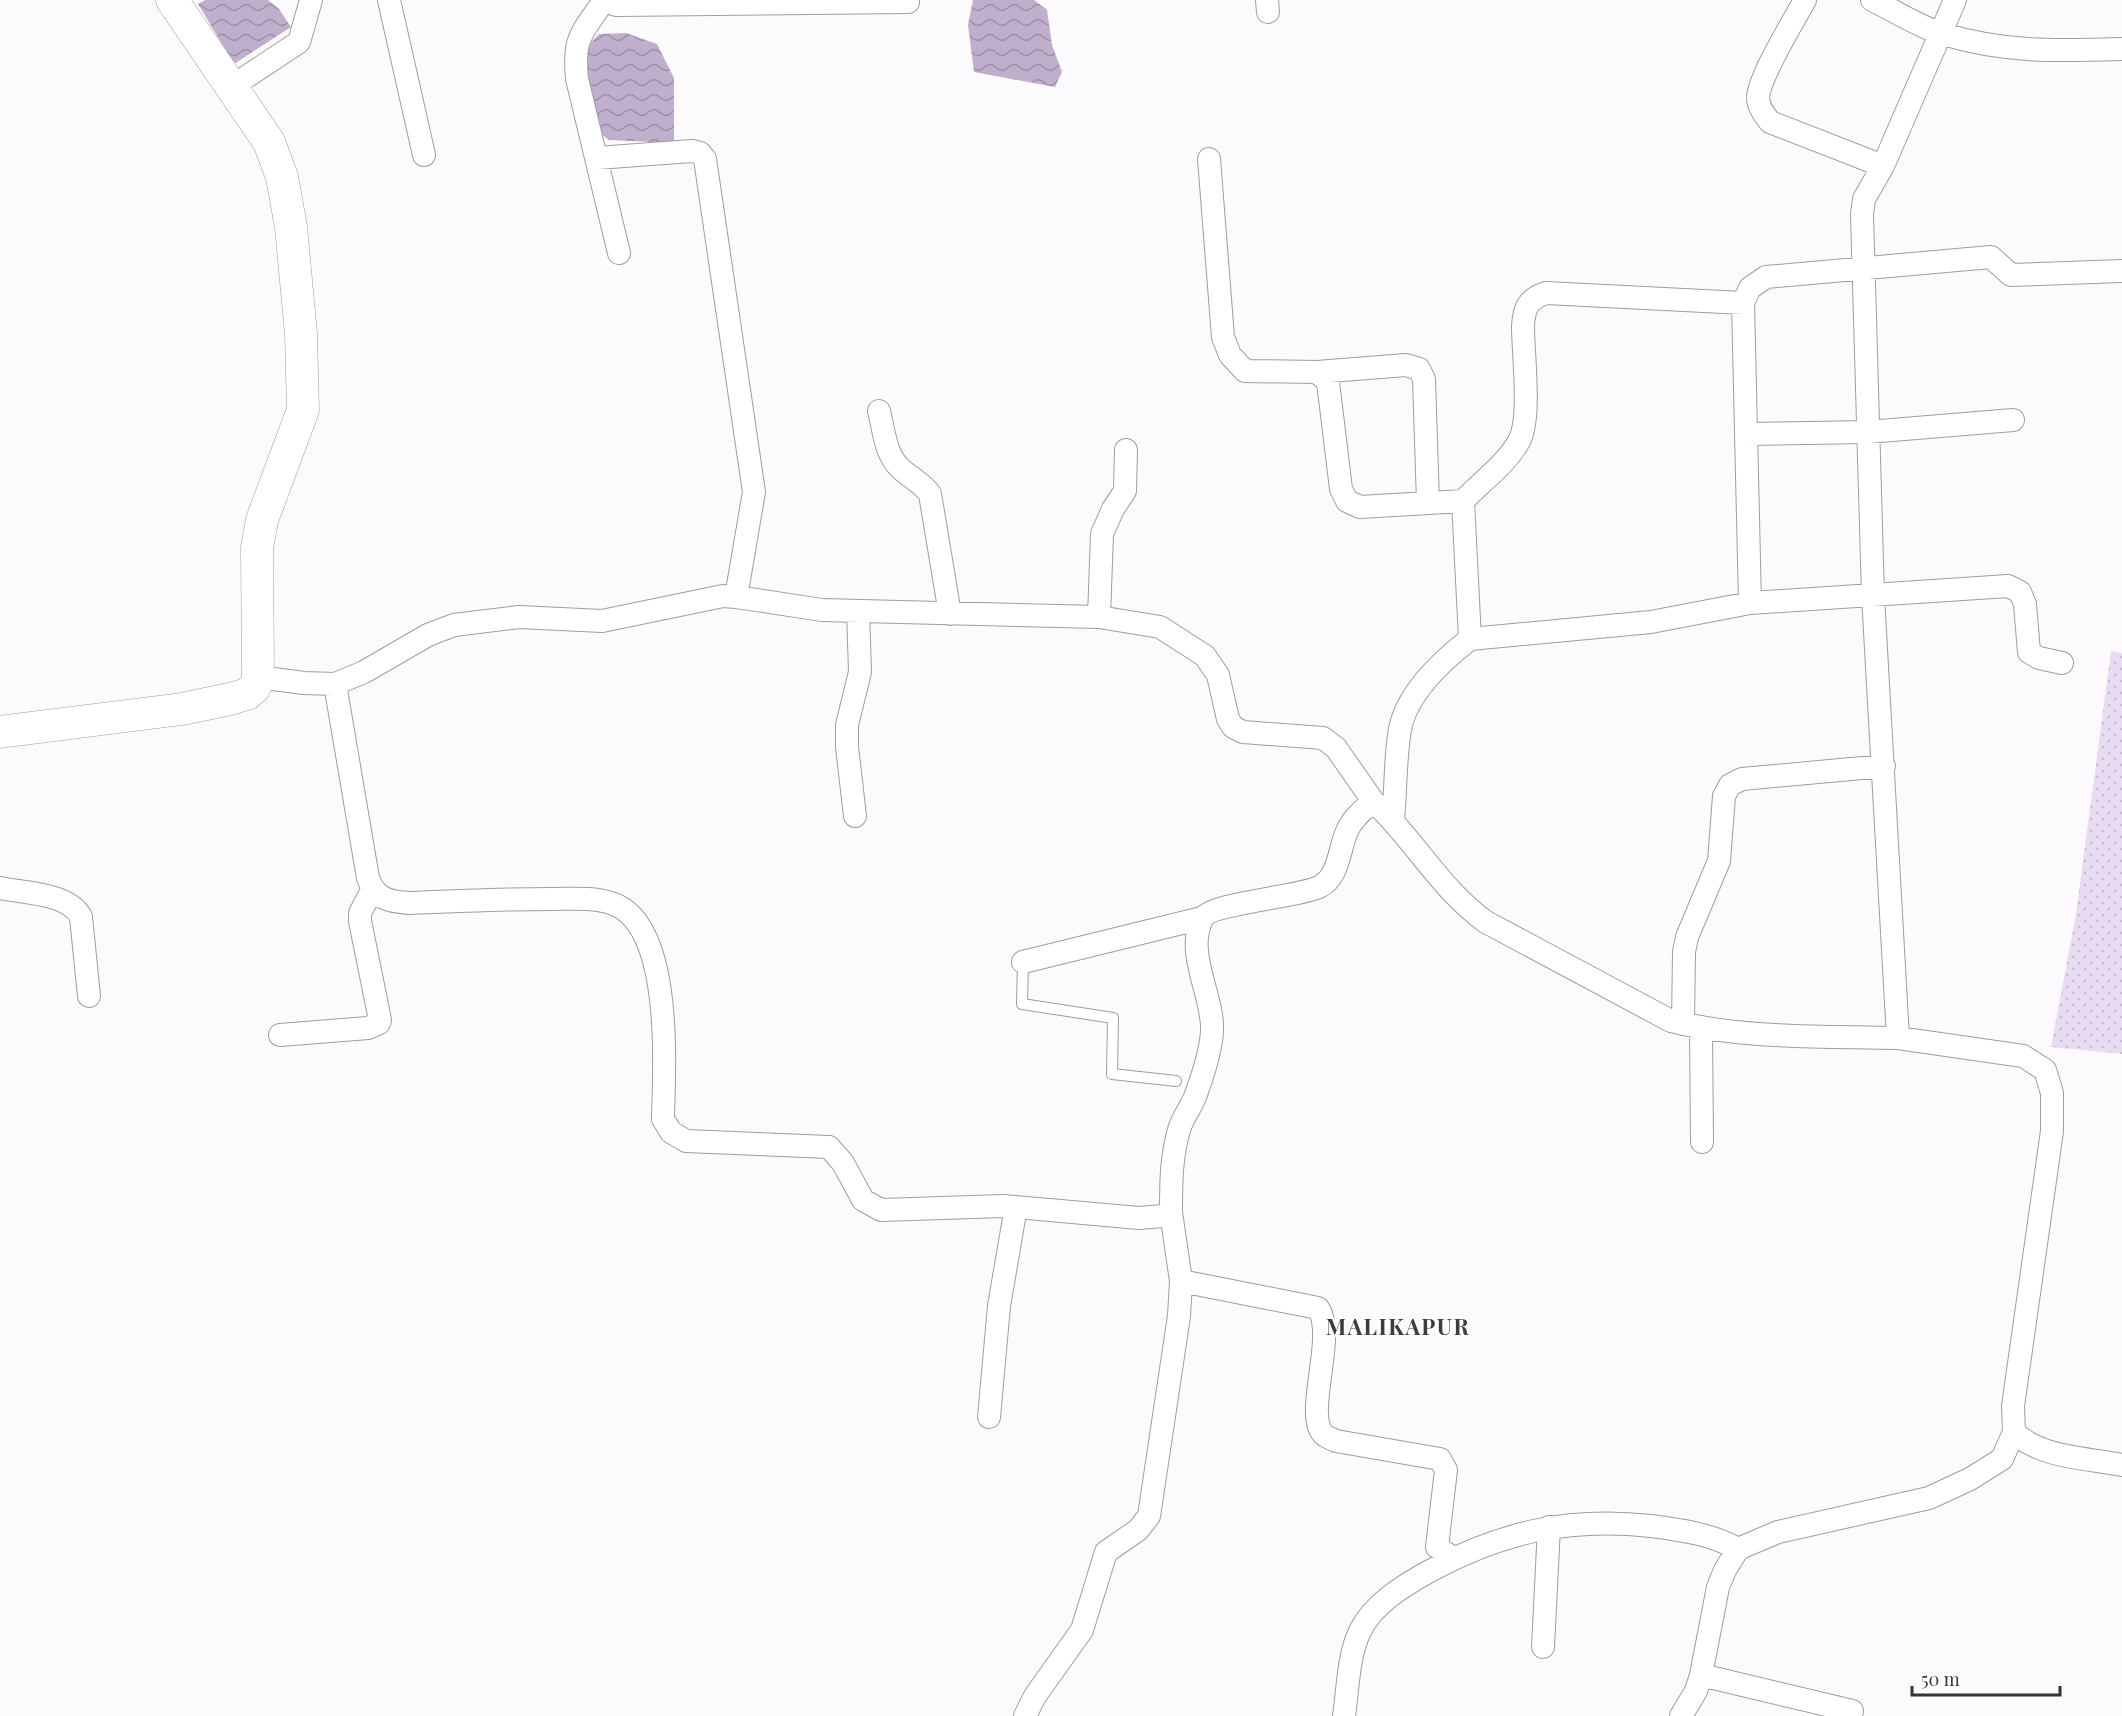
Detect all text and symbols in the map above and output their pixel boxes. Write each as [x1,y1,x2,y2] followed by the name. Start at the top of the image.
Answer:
[1326,1311,1470,1341] district label: MALIKAPUR
[1912,1659,2060,1697] scale bar
[1921,1667,1960,1691] text: 50 m

